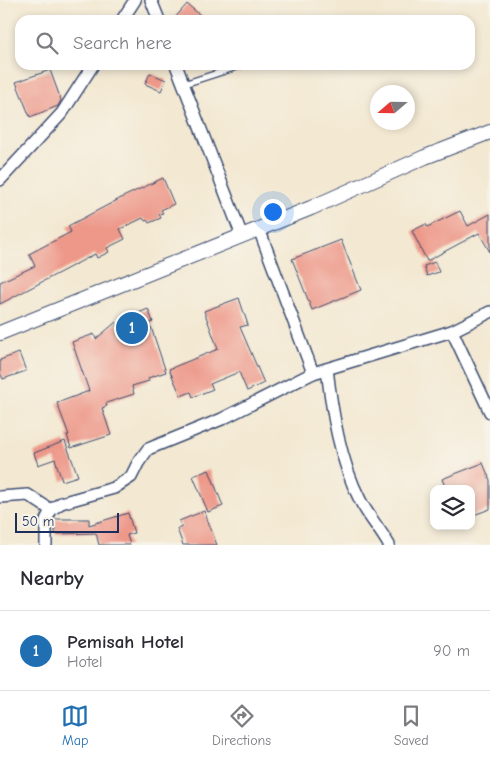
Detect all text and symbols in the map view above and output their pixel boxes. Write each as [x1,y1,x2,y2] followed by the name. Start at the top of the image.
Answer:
[15,15,475,70] search box
[33,29,61,57] icon: search
[73,32,172,54] text: Search here
[370,85,415,130] north arrow
[260,199,286,225] your location
[116,309,148,347] pin: 1
[430,485,475,530] map controls
[430,485,475,530] button: layers
[15,510,119,533] scale bar
[22,513,54,530] text: 50 m
[20,566,84,590] text: Nearby
[67,631,184,653] text: Pemisah Hotel
[33,642,39,660] text: 1
[433,642,470,660] text: 90 m
[67,653,103,671] text: Hotel
[61,702,89,749] tab: Map
[212,702,271,749] tab: Directions
[394,702,429,749] tab: Saved

